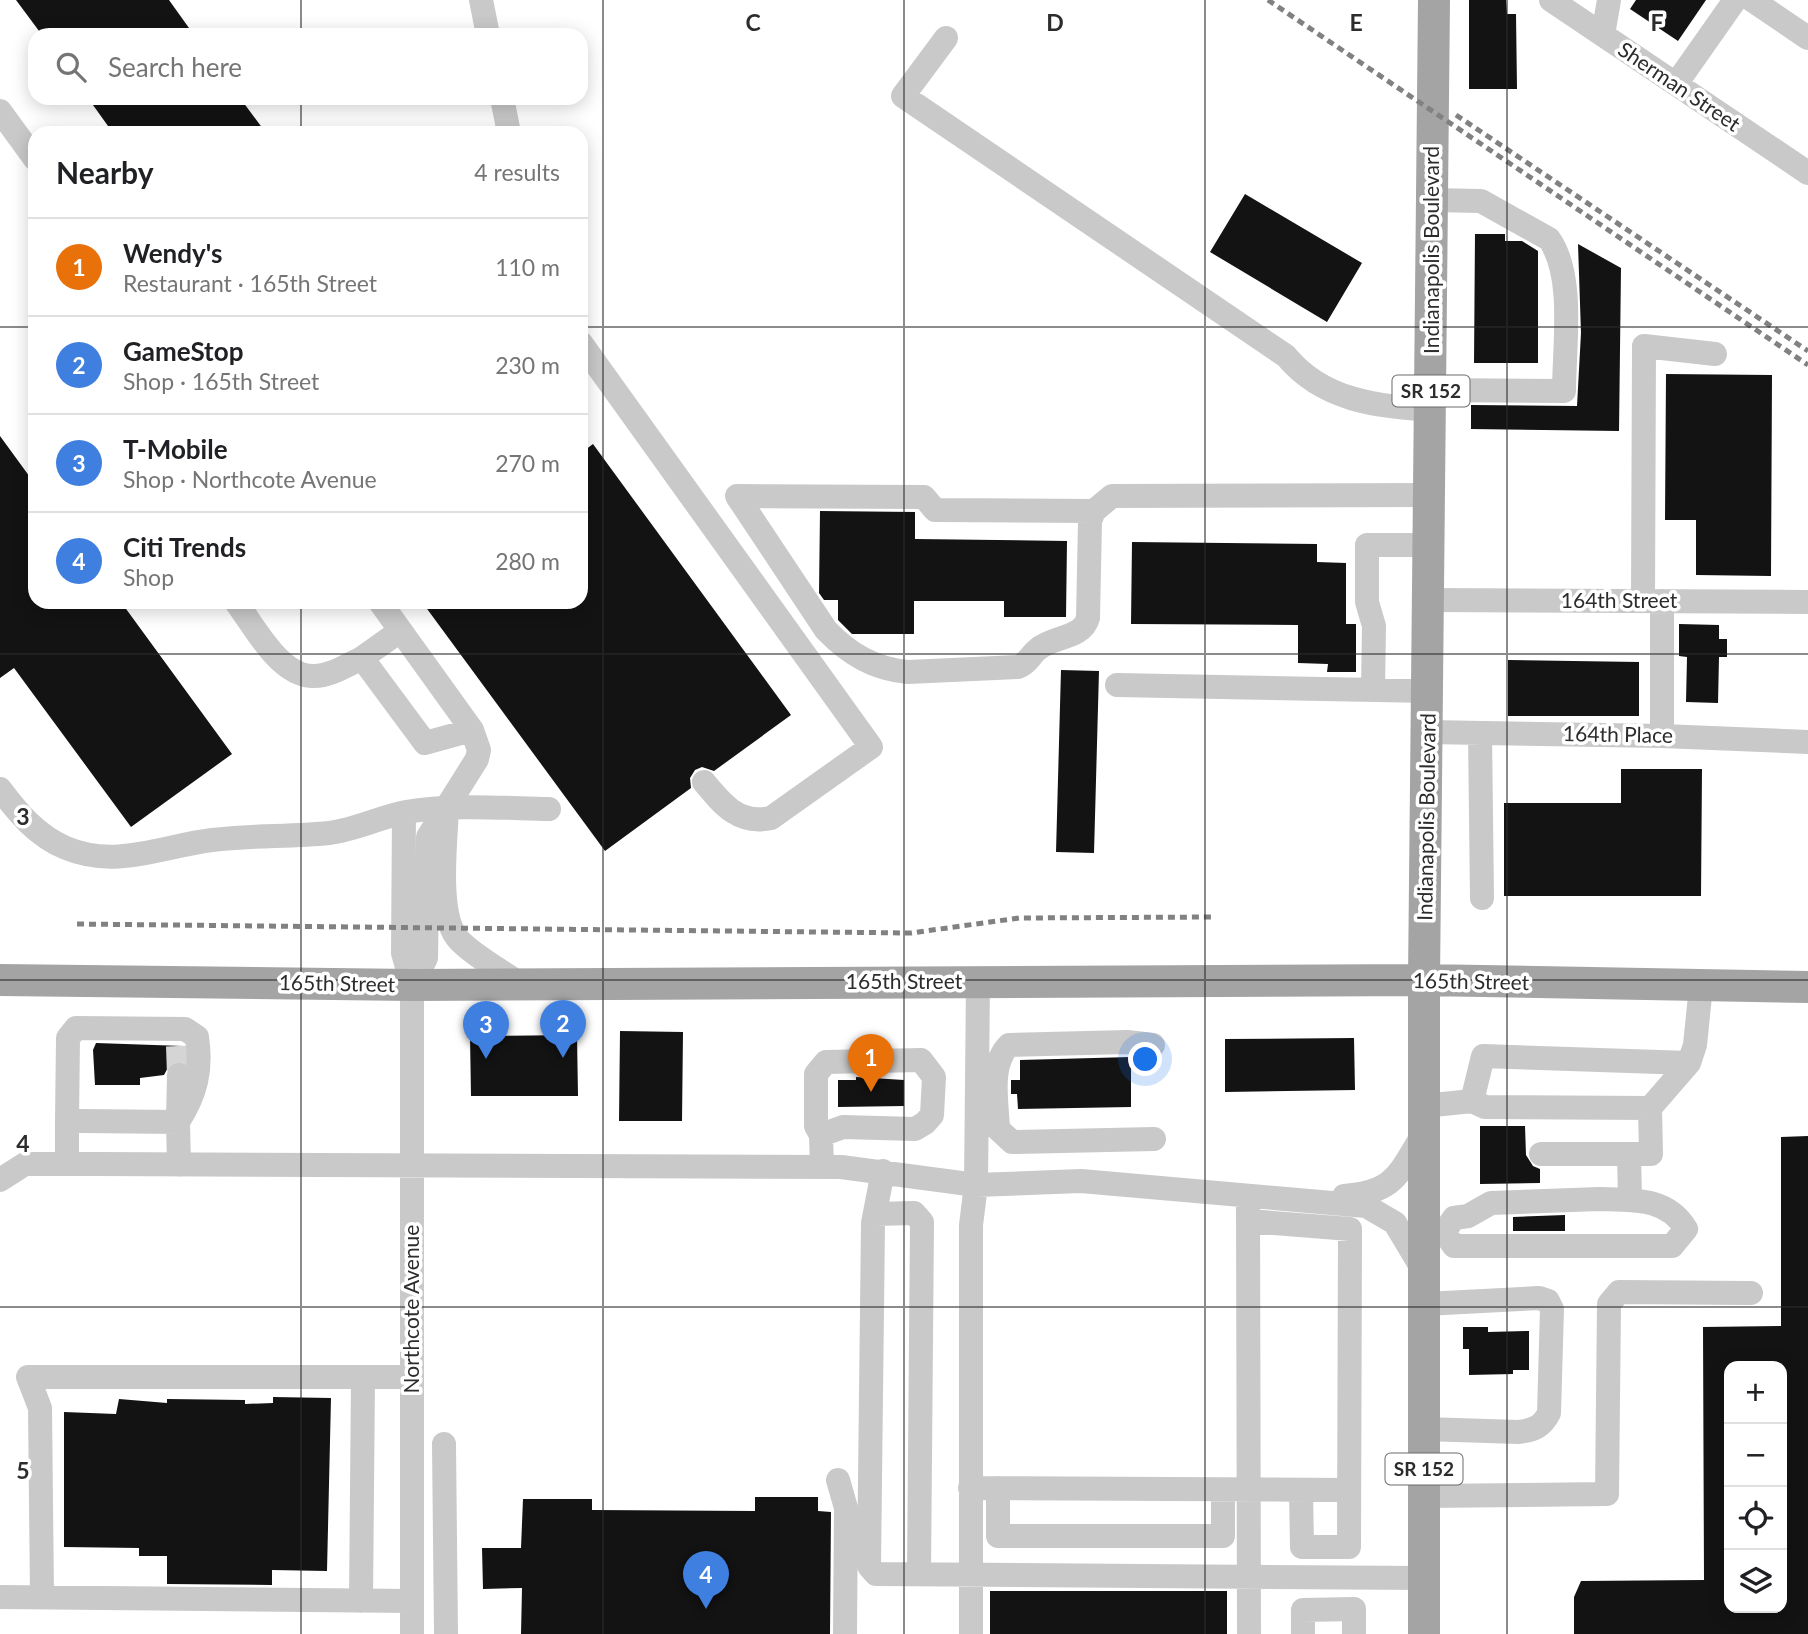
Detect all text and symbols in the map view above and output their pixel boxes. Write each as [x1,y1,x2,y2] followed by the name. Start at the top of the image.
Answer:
[745,8,761,36] text: C
[1046,8,1064,36] text: D
[1349,8,1363,36] text: E
[1650,8,1664,36] text: F
[28,28,588,105] search box
[1614,36,1746,136] street label: Sherman Street
[52,48,90,86] icon: search
[108,51,242,83] text: Search here
[1418,146,1443,354] street label: Indianapolis Boulevard
[56,154,154,190] text: Nearby
[474,158,560,186] text: 4 results
[123,237,222,269] text: Wendy's
[72,253,86,281] text: 1
[495,253,560,281] text: 110 m
[123,269,377,297] text: Restaurant · 165th Street
[123,335,243,367] text: GameStop
[72,351,86,379] text: 2
[495,351,560,379] text: 230 m
[123,367,319,395] text: Shop · 165th Street
[1392,376,1470,406] road number: SR 152
[123,433,228,465] text: T-Mobile
[72,449,86,477] text: 3
[495,449,560,477] text: 270 m
[123,465,377,493] text: Shop · Northcote Avenue
[123,531,246,563] text: Citi Trends
[72,547,86,575] text: 4
[495,547,560,575] text: 280 m
[123,563,174,591] text: Shop
[1561,587,1678,612] street label: 164th Street
[1411,713,1440,921] street label: Indianapolis Boulevard
[1563,720,1673,747] street label: 164th Place
[16,802,30,830] text: 3
[1413,967,1530,994] street label: 165th Street
[846,968,963,993] street label: 165th Street
[279,969,396,996] street label: 165th Street
[540,1000,586,1058] pin: 2
[463,1001,509,1059] pin: 3
[848,1034,894,1092] pin: 1
[1128,1042,1162,1076] your location
[16,1129,30,1157] text: 4
[398,1225,423,1393] street label: Northcote Avenue
[1724,1361,1787,1613] map controls
[1724,1361,1787,1424] button: +
[1724,1424,1787,1487] button: −
[1386,1454,1462,1484] road number: SR 152
[16,1456,30,1484] text: 5
[1724,1487,1787,1550] button: locate
[1724,1550,1787,1613] button: layers
[683,1551,729,1609] pin: 4

